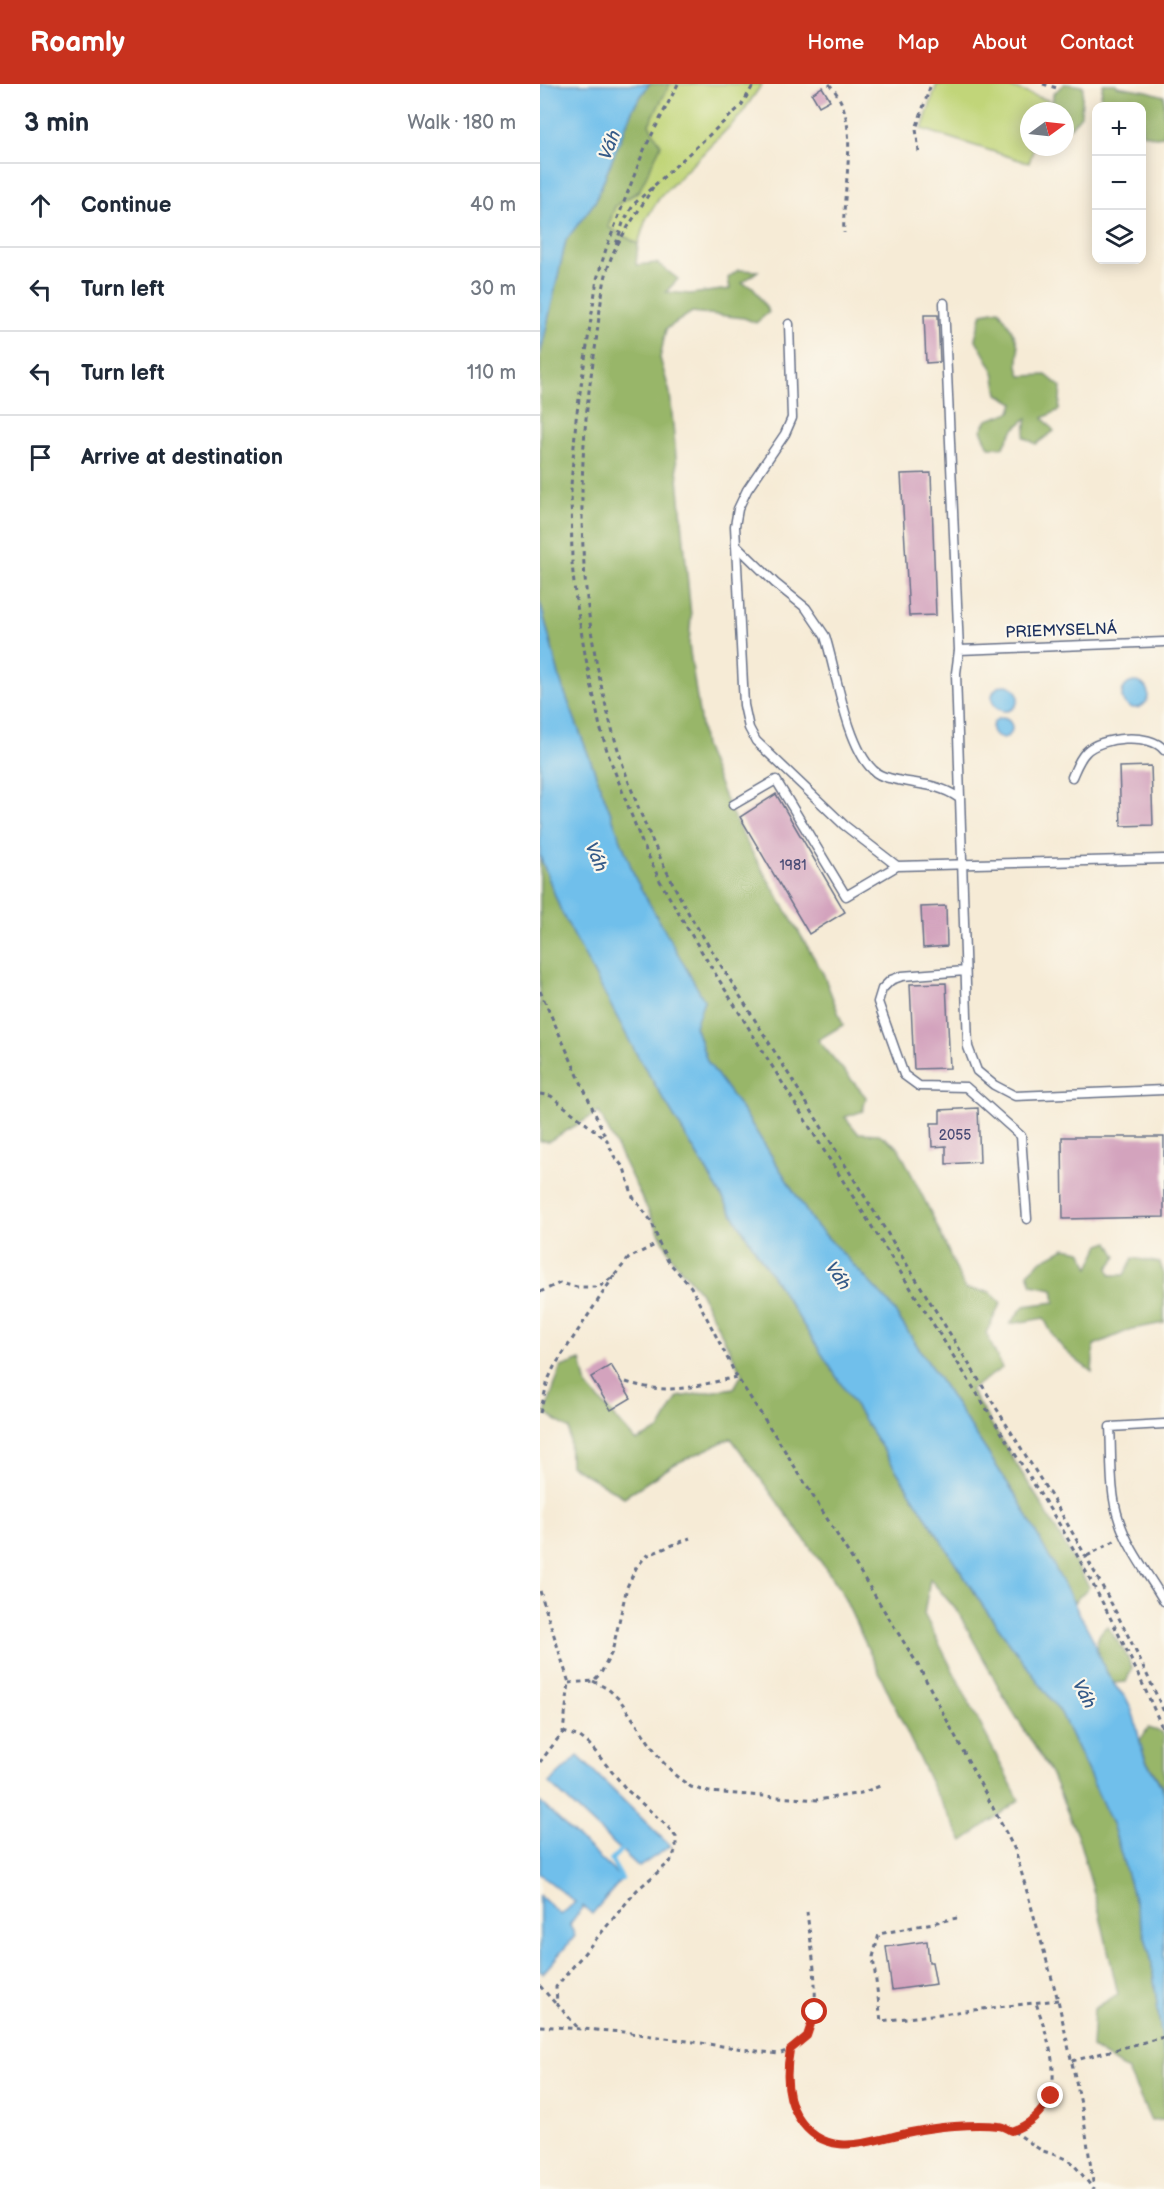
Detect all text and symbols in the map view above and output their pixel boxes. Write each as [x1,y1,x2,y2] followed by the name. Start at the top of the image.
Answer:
[30,26,125,59] text: Roamly
[807,30,864,55] text: Home
[897,30,939,55] text: Map
[972,30,1027,55] text: About
[1060,30,1134,55] text: Contact
[1020,102,1074,156] north arrow
[1092,102,1146,264] map controls
[1092,102,1146,156] button: +
[24,108,89,139] text: 3 min
[407,111,516,135] text: Walk · 180 m
[595,127,625,163] water label: Váh
[1092,156,1146,210] button: −
[24,189,57,222] icon: ahead
[81,192,171,219] text: Continue
[470,193,516,217] text: 40 m
[1092,210,1146,264] button: layers
[24,273,57,306] icon: left
[81,276,165,303] text: Turn left
[470,277,516,301] text: 30 m
[24,357,57,390] icon: left
[81,360,165,387] text: Turn left
[467,361,516,385] text: 110 m
[24,441,57,474] icon: arrive
[81,444,283,471] text: Arrive at destination
[1005,618,1117,642] street label: PRIEMYSELNÁ
[580,839,612,875] water label: Váh
[779,857,807,874] house number: 1981
[939,1127,971,1144] house number: 2055
[821,1258,855,1294] water label: Váh
[1068,1676,1100,1712] water label: Váh
[801,1998,827,2024] route start
[1037,2082,1063,2108] route end

